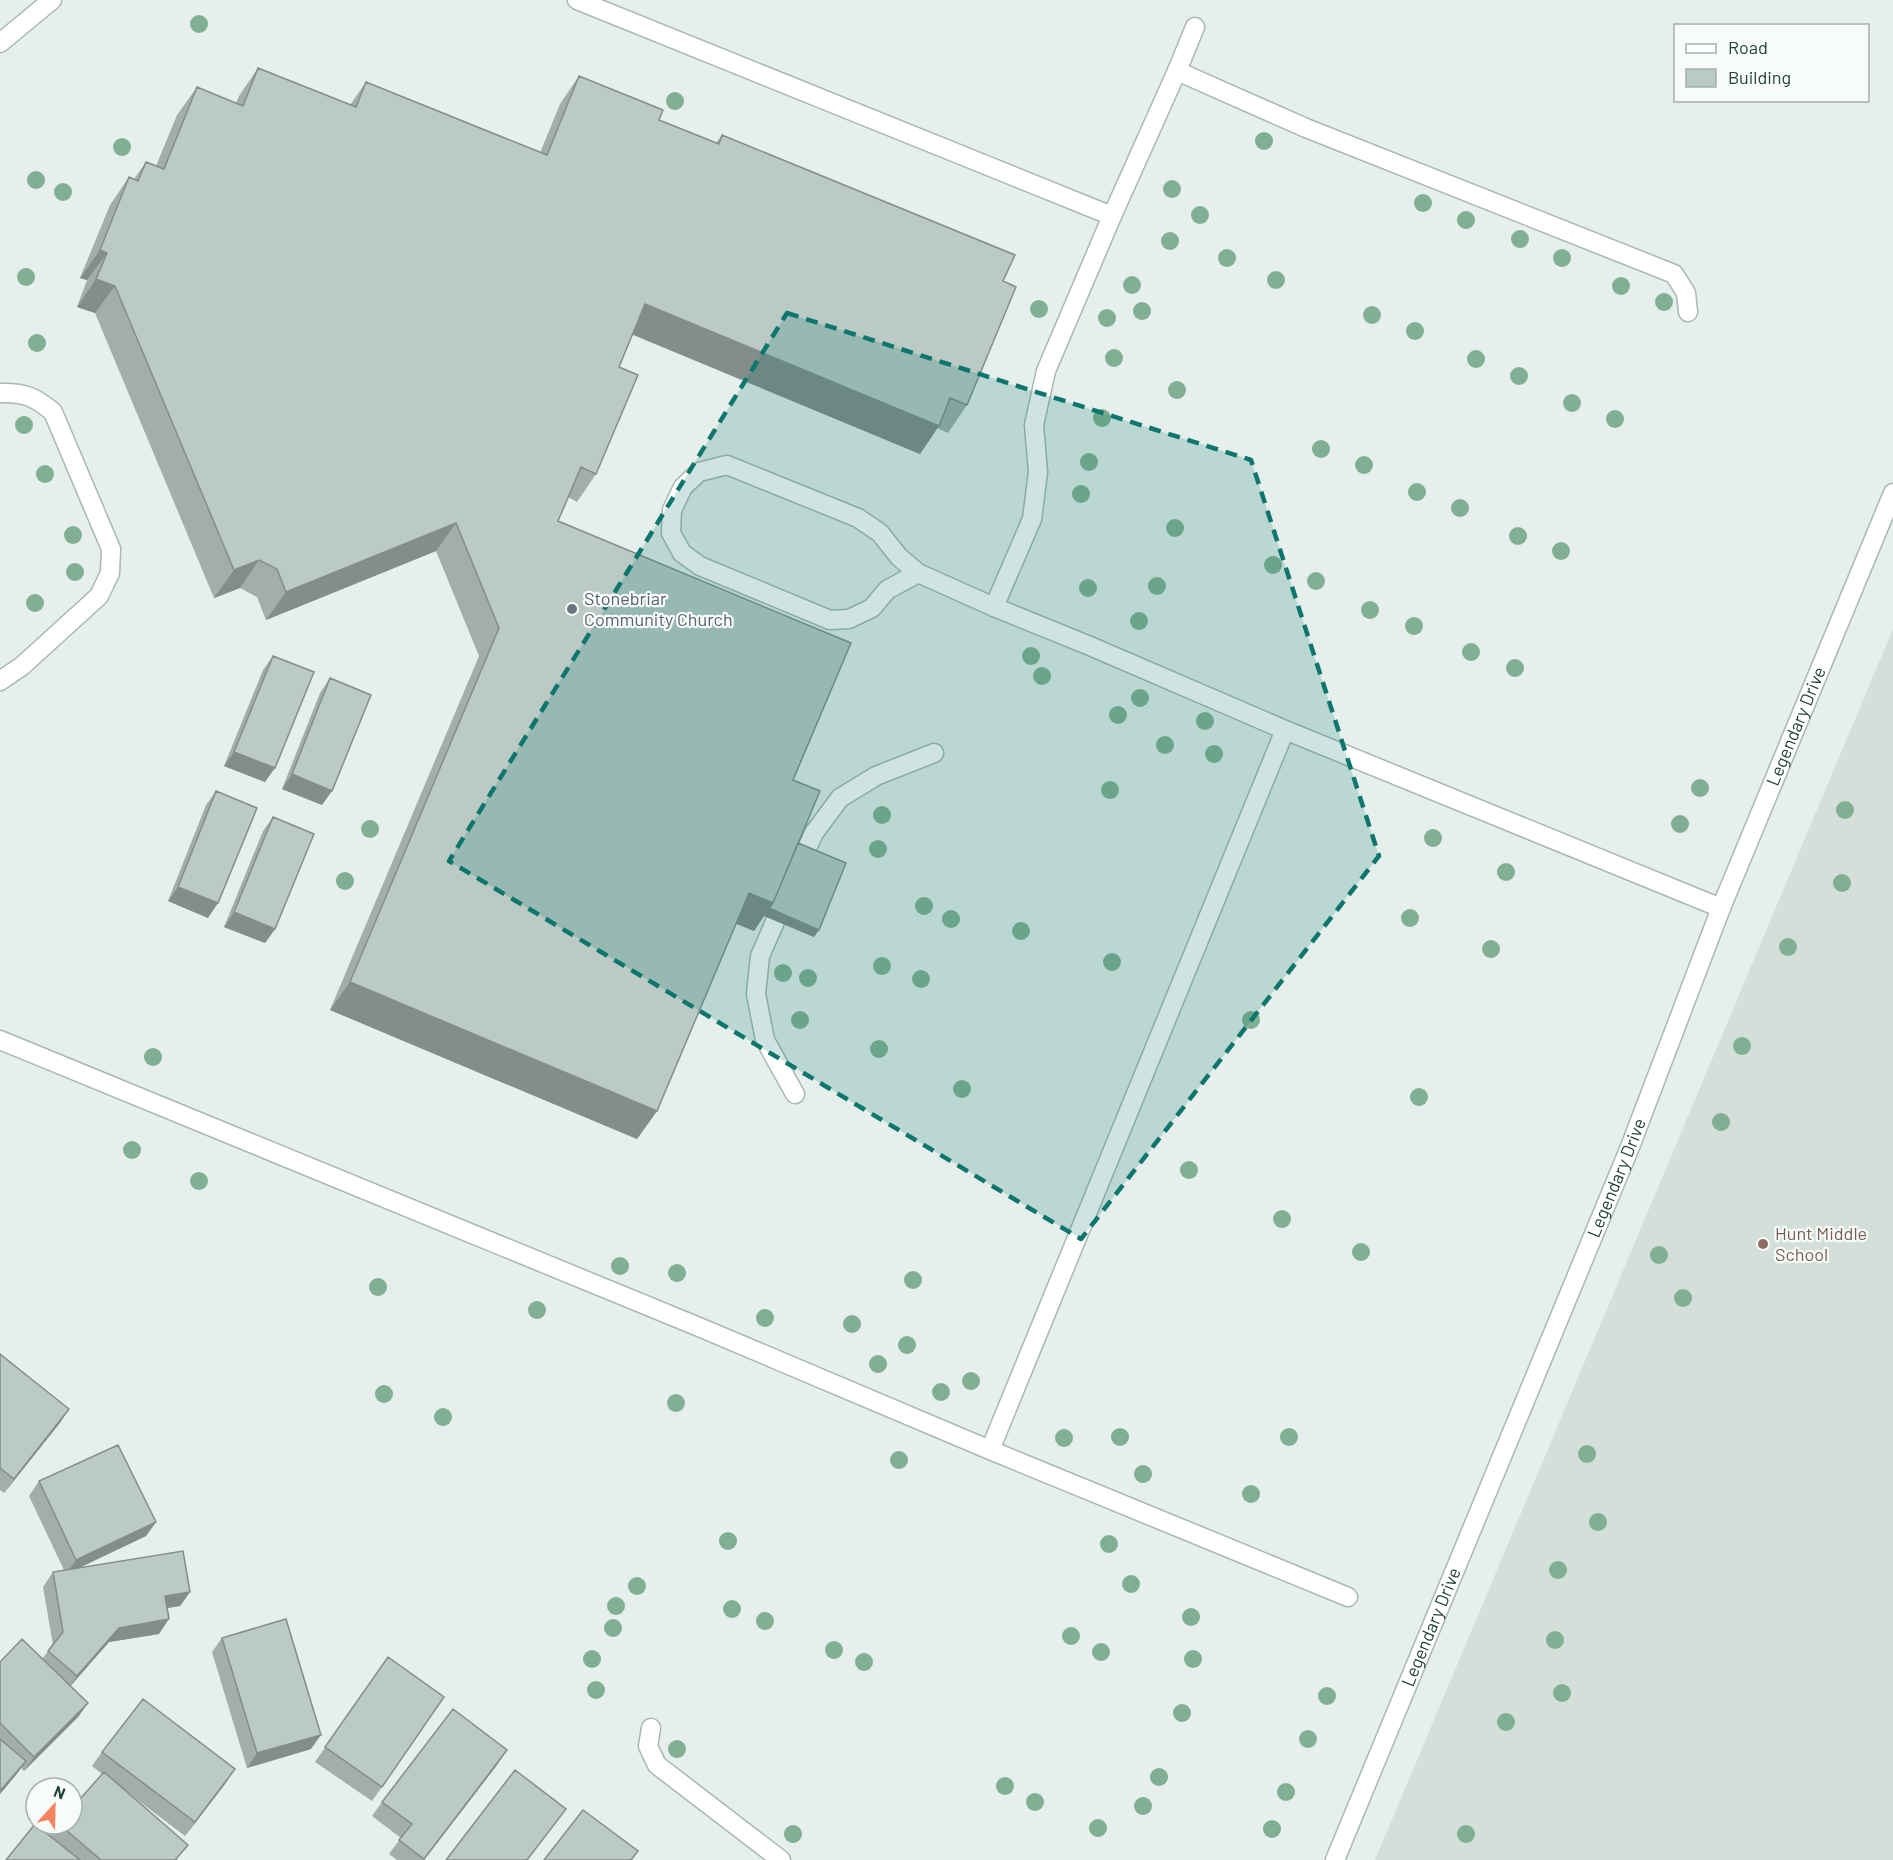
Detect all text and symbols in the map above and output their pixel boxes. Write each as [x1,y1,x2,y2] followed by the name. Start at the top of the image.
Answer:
[1674,24,1869,102] legend
[1728,36,1768,58] text: Road
[1728,66,1791,88] text: Building
[584,587,733,630] place label: Stonebriar Community Church
[565,602,579,616] marker: Stonebriar Community Church
[1761,663,1830,789] street label: Legendary Drive
[1582,1115,1650,1240] street label: Legendary Drive
[1775,1222,1867,1265] place label: Hunt Middle School
[1756,1237,1770,1251] marker: Hunt Middle School
[1396,1564,1465,1690] street label: Legendary Drive
[24,1776,84,1836] north arrow
[51,1781,68,1802] text: N

